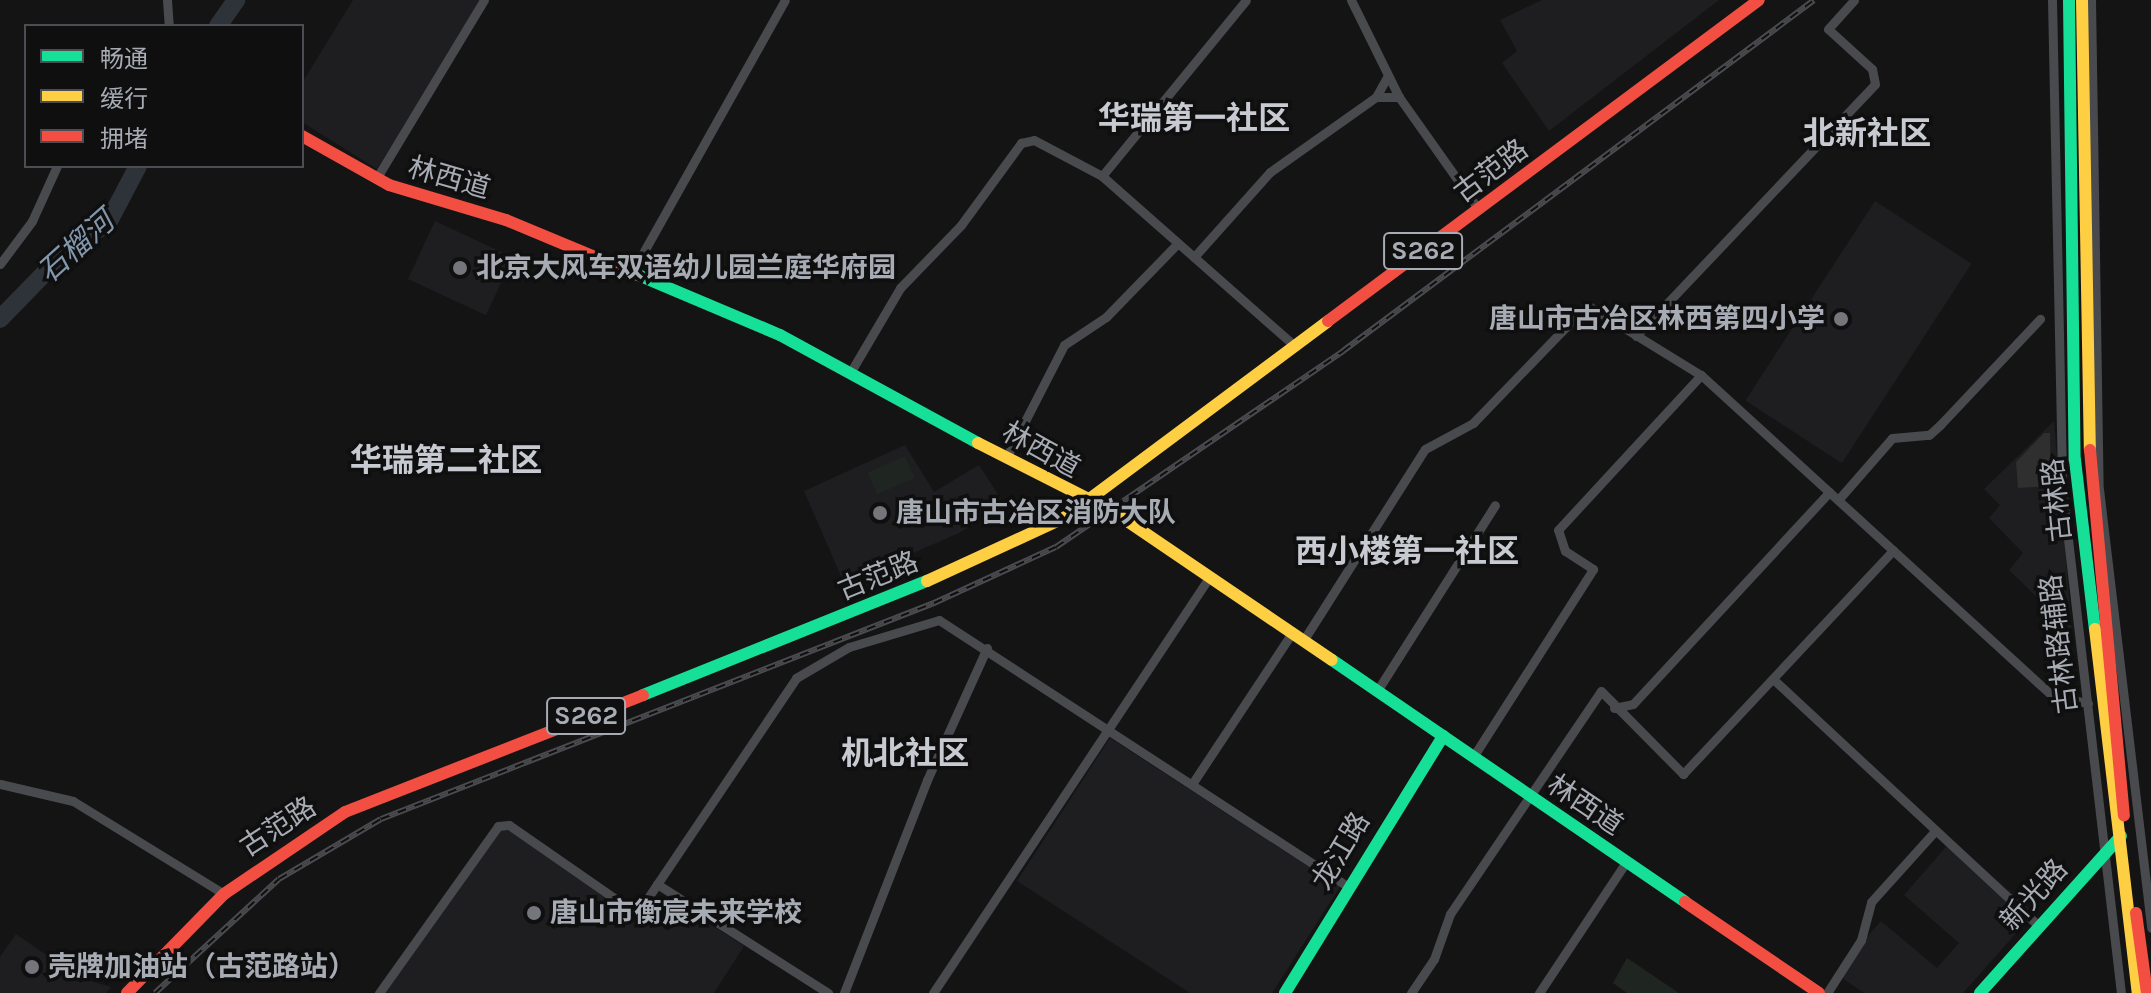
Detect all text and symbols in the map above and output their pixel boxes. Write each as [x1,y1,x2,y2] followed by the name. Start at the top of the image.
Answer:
[24,24,304,168] legend
[100,45,148,73] text: 畅通
[100,85,148,113] text: 缓行
[1098,100,1290,138] district label: 华瑞第一社区
[1803,115,1931,153] district label: 北新社区
[100,125,148,153] text: 拥堵
[1447,132,1535,210] street label: 古范路
[404,150,494,206] street label: 林西道
[31,204,121,290] water label: 石榴河
[1383,229,1463,273] road number: S262
[476,251,896,285] place label: 北京大风车双语幼儿园兰庭华府园
[451,259,469,277] marker: 北京大风车双语幼儿园兰庭华府园
[1489,302,1825,336] place label: 唐山市古冶区林西第四小学
[1832,310,1850,328] marker: 唐山市古冶区林西第四小学
[996,415,1086,485] street label: 林西道
[350,442,542,480] district label: 华瑞第二社区
[2036,456,2078,544] street label: 古林路
[896,496,1176,530] place label: 唐山市古冶区消防大队
[871,504,889,522] marker: 唐山市古冶区消防大队
[1295,533,1519,571] district label: 西小楼第一社区
[833,545,923,607] street label: 古范路
[2034,572,2084,716] street label: 古林路辅路
[546,694,626,738] road number: S262
[841,735,969,773] district label: 机北社区
[1541,768,1629,842] street label: 林西道
[234,790,322,864] street label: 古范路
[1305,806,1377,896] street label: 龙江路
[1993,853,2075,937] street label: 新光路
[550,896,802,930] place label: 唐山市衡宸未来学校
[525,904,543,922] marker: 唐山市衡宸未来学校
[48,950,356,984] place label: 壳牌加油站（古范路站）
[23,958,41,976] marker: 壳牌加油站（古范路站）

